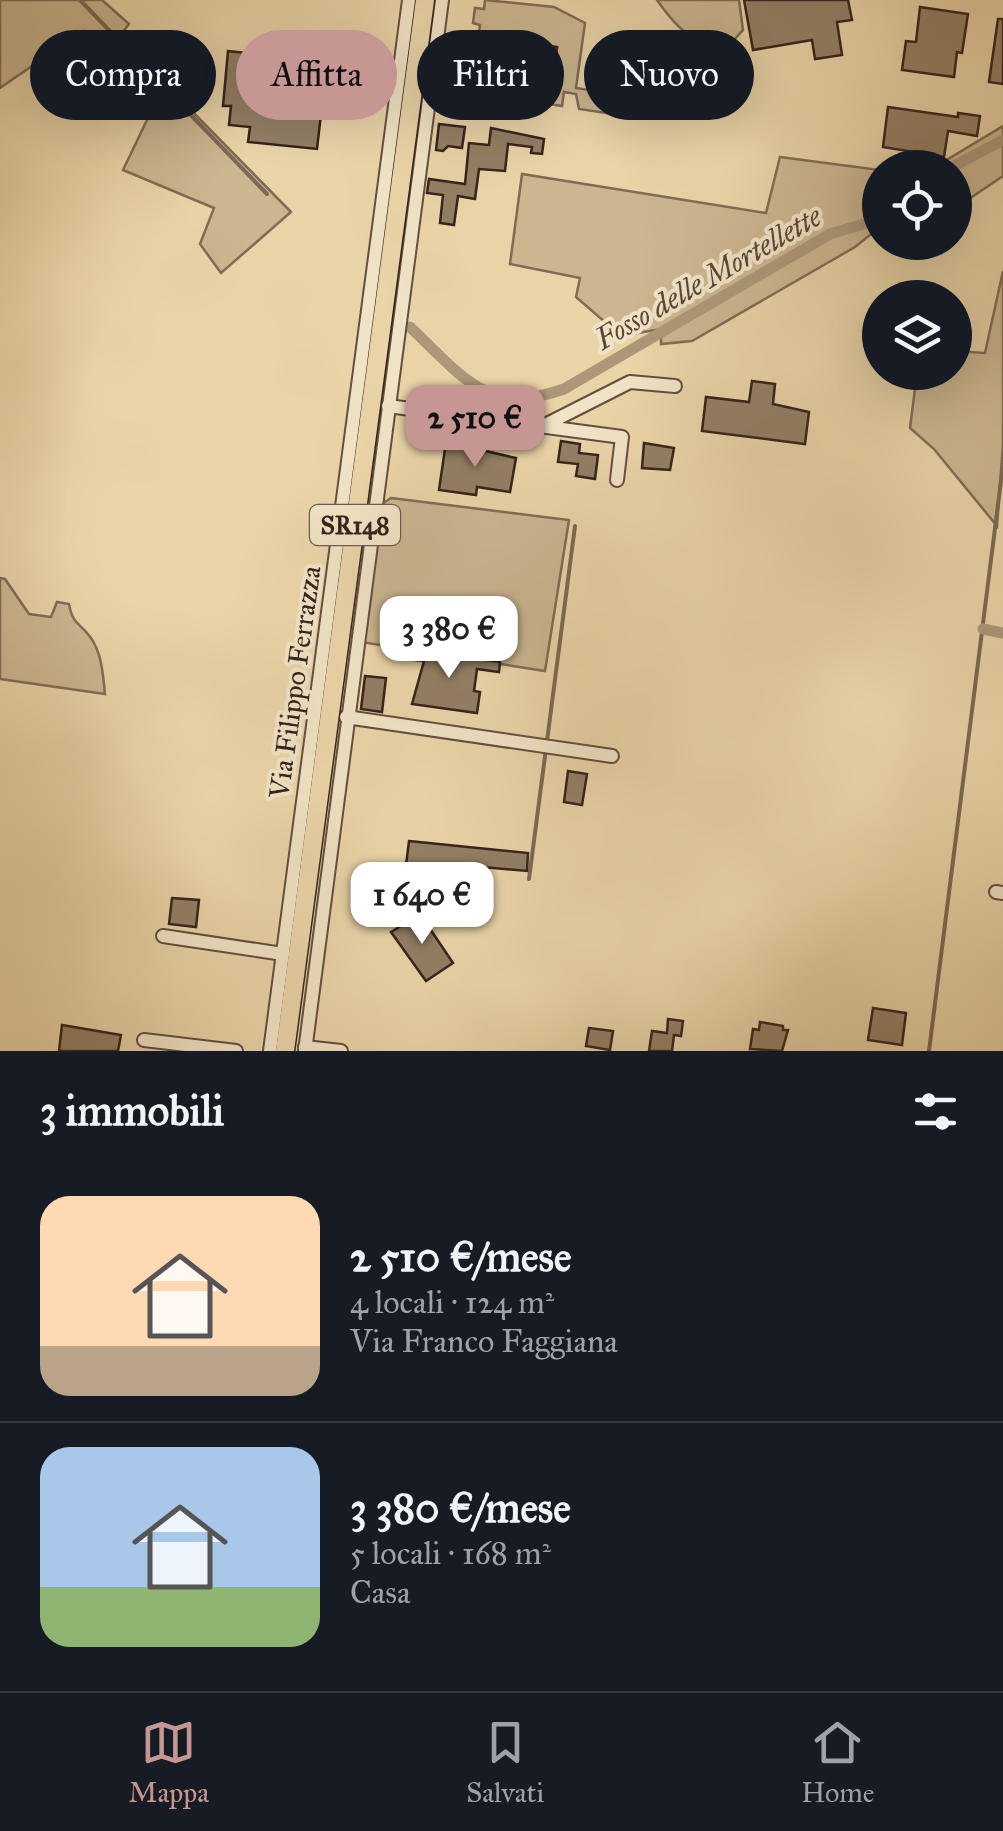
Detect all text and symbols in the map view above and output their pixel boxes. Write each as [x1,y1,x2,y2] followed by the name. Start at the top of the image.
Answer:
[30,30,216,120] chip: Compra
[236,30,397,120] chip: Affitta
[417,30,564,120] chip: Filtri
[584,30,754,120] chip: Nuovo
[862,150,972,390] map controls
[862,150,972,260] button: locate
[588,198,828,358] water label: Fosso delle Mortellette
[862,280,972,390] button: layers
[383,385,567,470] pin: 2 510 €
[428,398,522,437] text: 2 510 €
[310,505,400,545] road number: SR148
[261,563,329,802] street label: Via Filippo Ferrazza
[357,596,541,681] pin: 3 380 €
[402,609,496,648] text: 3 380 €
[330,862,514,947] pin: 1 640 €
[373,875,471,914] text: 1 640 €
[908,1084,963,1139] icon: filters
[40,1085,224,1137] text: 3 immobili
[350,1231,571,1283] text: 2 510 €/mese
[120,1236,240,1356] icon: home
[350,1283,554,1322] text: 4 locali · 124 m²
[350,1322,618,1361] text: Via Franco Faggiana
[350,1482,571,1534] text: 3 380 €/mese
[120,1487,240,1607] icon: home
[350,1534,551,1573] text: 5 locali · 168 m²
[350,1573,411,1612] text: Casa
[129,1715,209,1810] tab: Mappa
[466,1715,544,1810] tab: Salvati
[801,1715,874,1810] tab: Home

